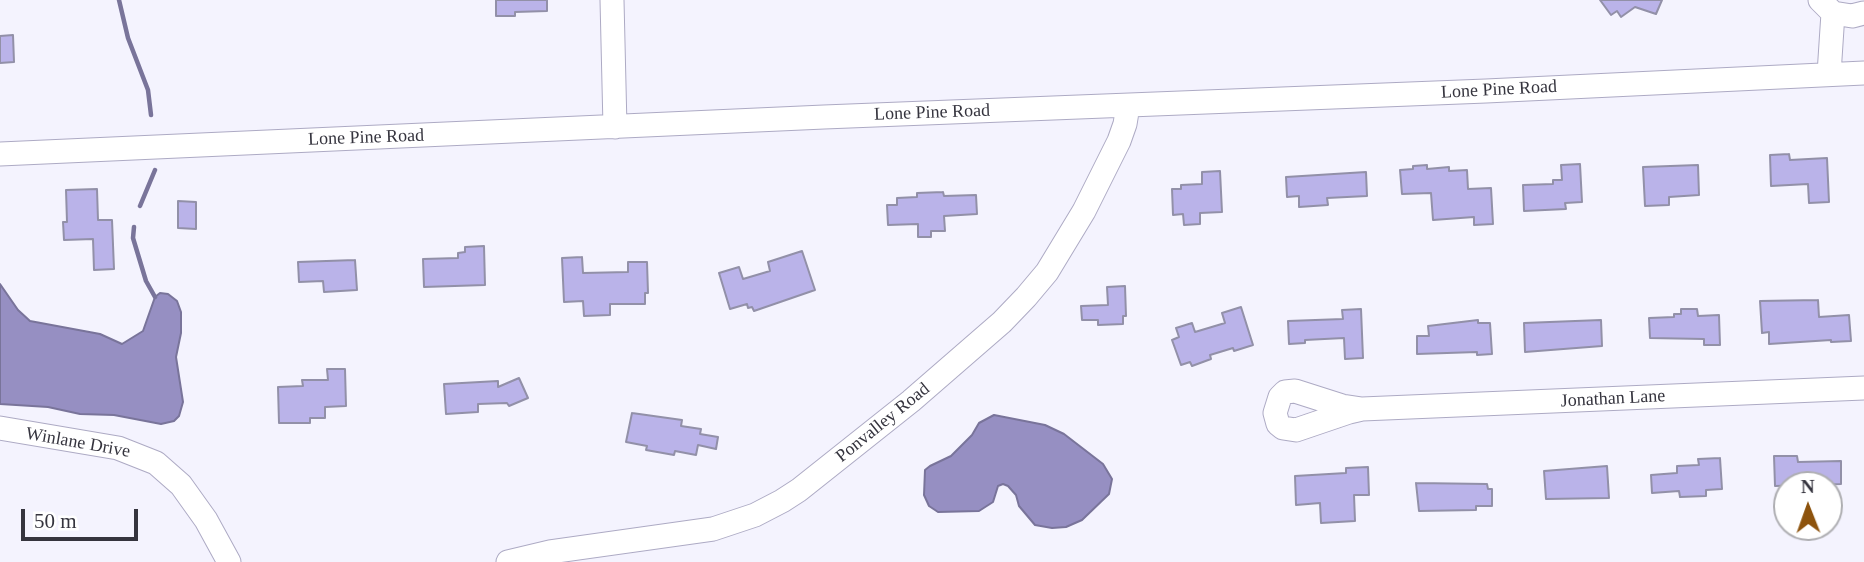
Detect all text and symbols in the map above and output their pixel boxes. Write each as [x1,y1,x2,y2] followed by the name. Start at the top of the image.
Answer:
[1441,76,1557,104] street label: Lone Pine Road
[874,100,990,126] street label: Lone Pine Road
[308,125,424,151] street label: Lone Pine Road
[832,379,934,467] street label: Ponvalley Road
[1560,385,1666,413] street label: Jonathan Lane
[24,423,132,463] street label: Winlane Drive
[1773,471,1843,541] north arrow
[1801,476,1815,497] text: N
[24,496,142,540] scale bar
[34,509,77,533] text: 50 m

